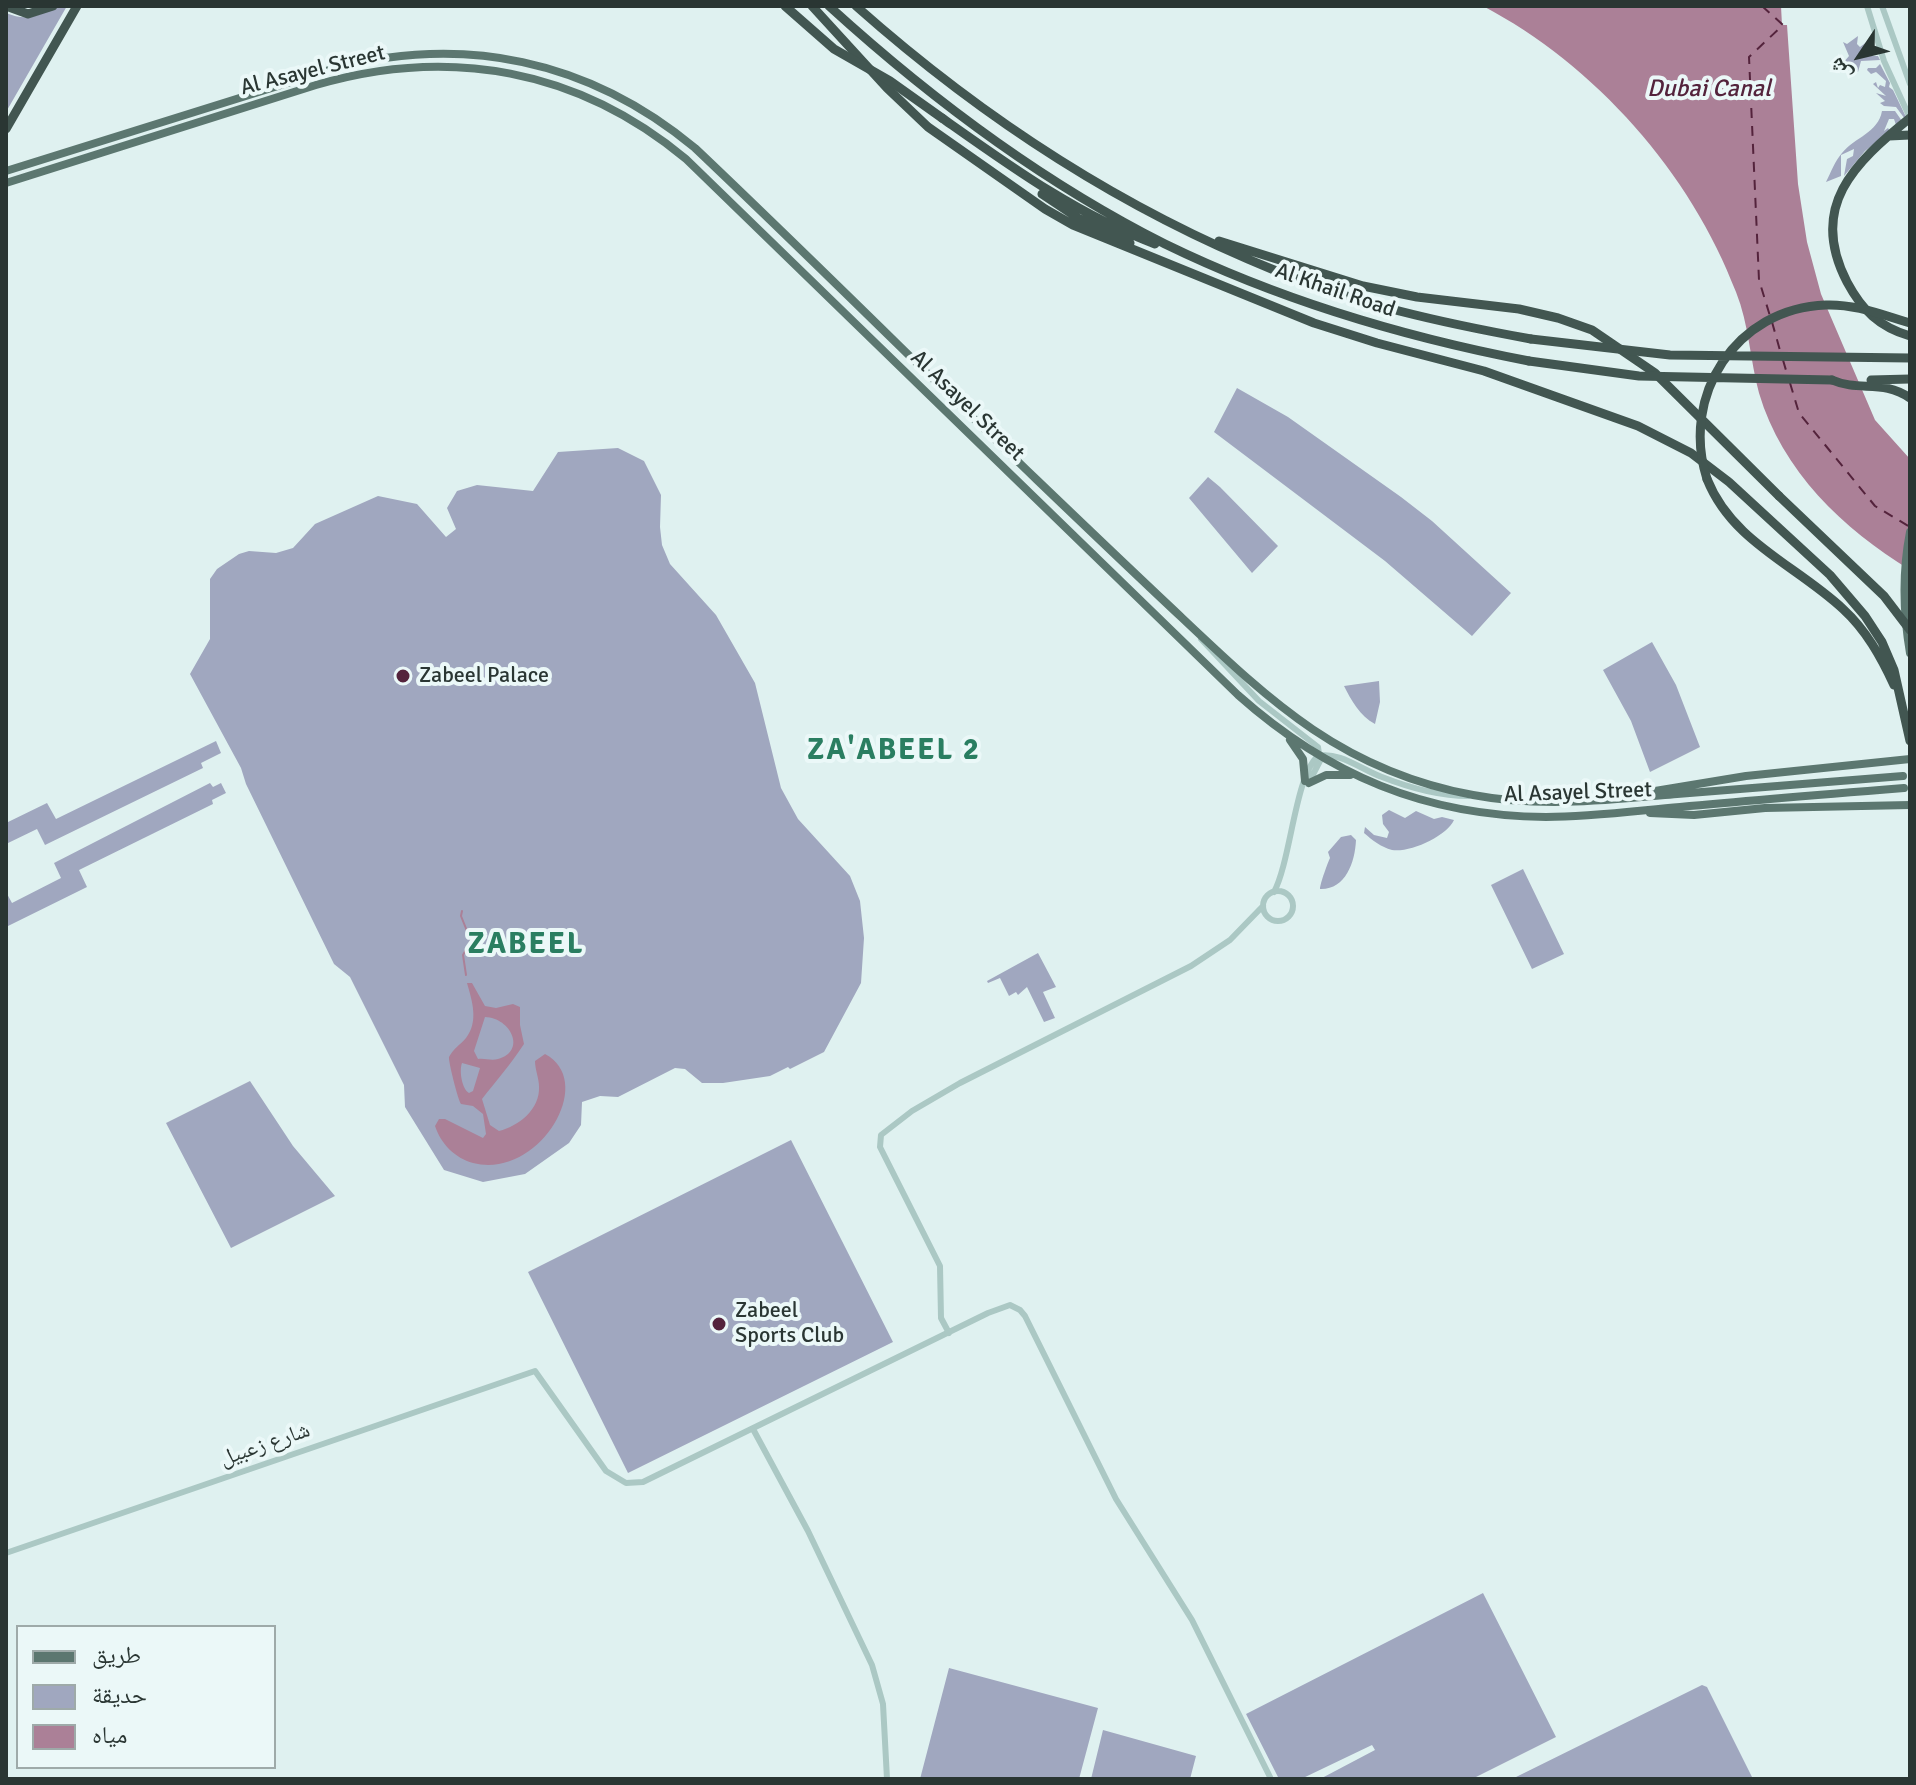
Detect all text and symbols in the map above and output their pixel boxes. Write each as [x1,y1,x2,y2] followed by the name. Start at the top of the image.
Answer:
[1820,16,1900,96] north arrow
[238,40,388,102] street label: Al Asayel Street
[1822,53,1858,87] text: ش
[1647,76,1771,104] water label: Dubai Canal
[1272,258,1398,324] street label: Al Khail Road
[905,345,1029,467] street label: Al Asayel Street
[419,663,549,689] place label: Zabeel Palace
[394,667,412,685] marker: Zabeel Palace
[807,733,981,769] district label: ZA'ABEEL 2
[1504,777,1652,809] street label: Al Asayel Street
[467,927,585,963] district label: ZABEEL
[735,1298,844,1350] place label: Zabeel Sports Club
[710,1315,728,1333] marker: Zabeel Sports Club
[216,1417,314,1473] street label: شارع زعبيل
[16,1625,276,1769] legend
[92,1640,141,1670] text: طريق
[92,1680,147,1710] text: حديقة
[92,1720,127,1750] text: مياه

